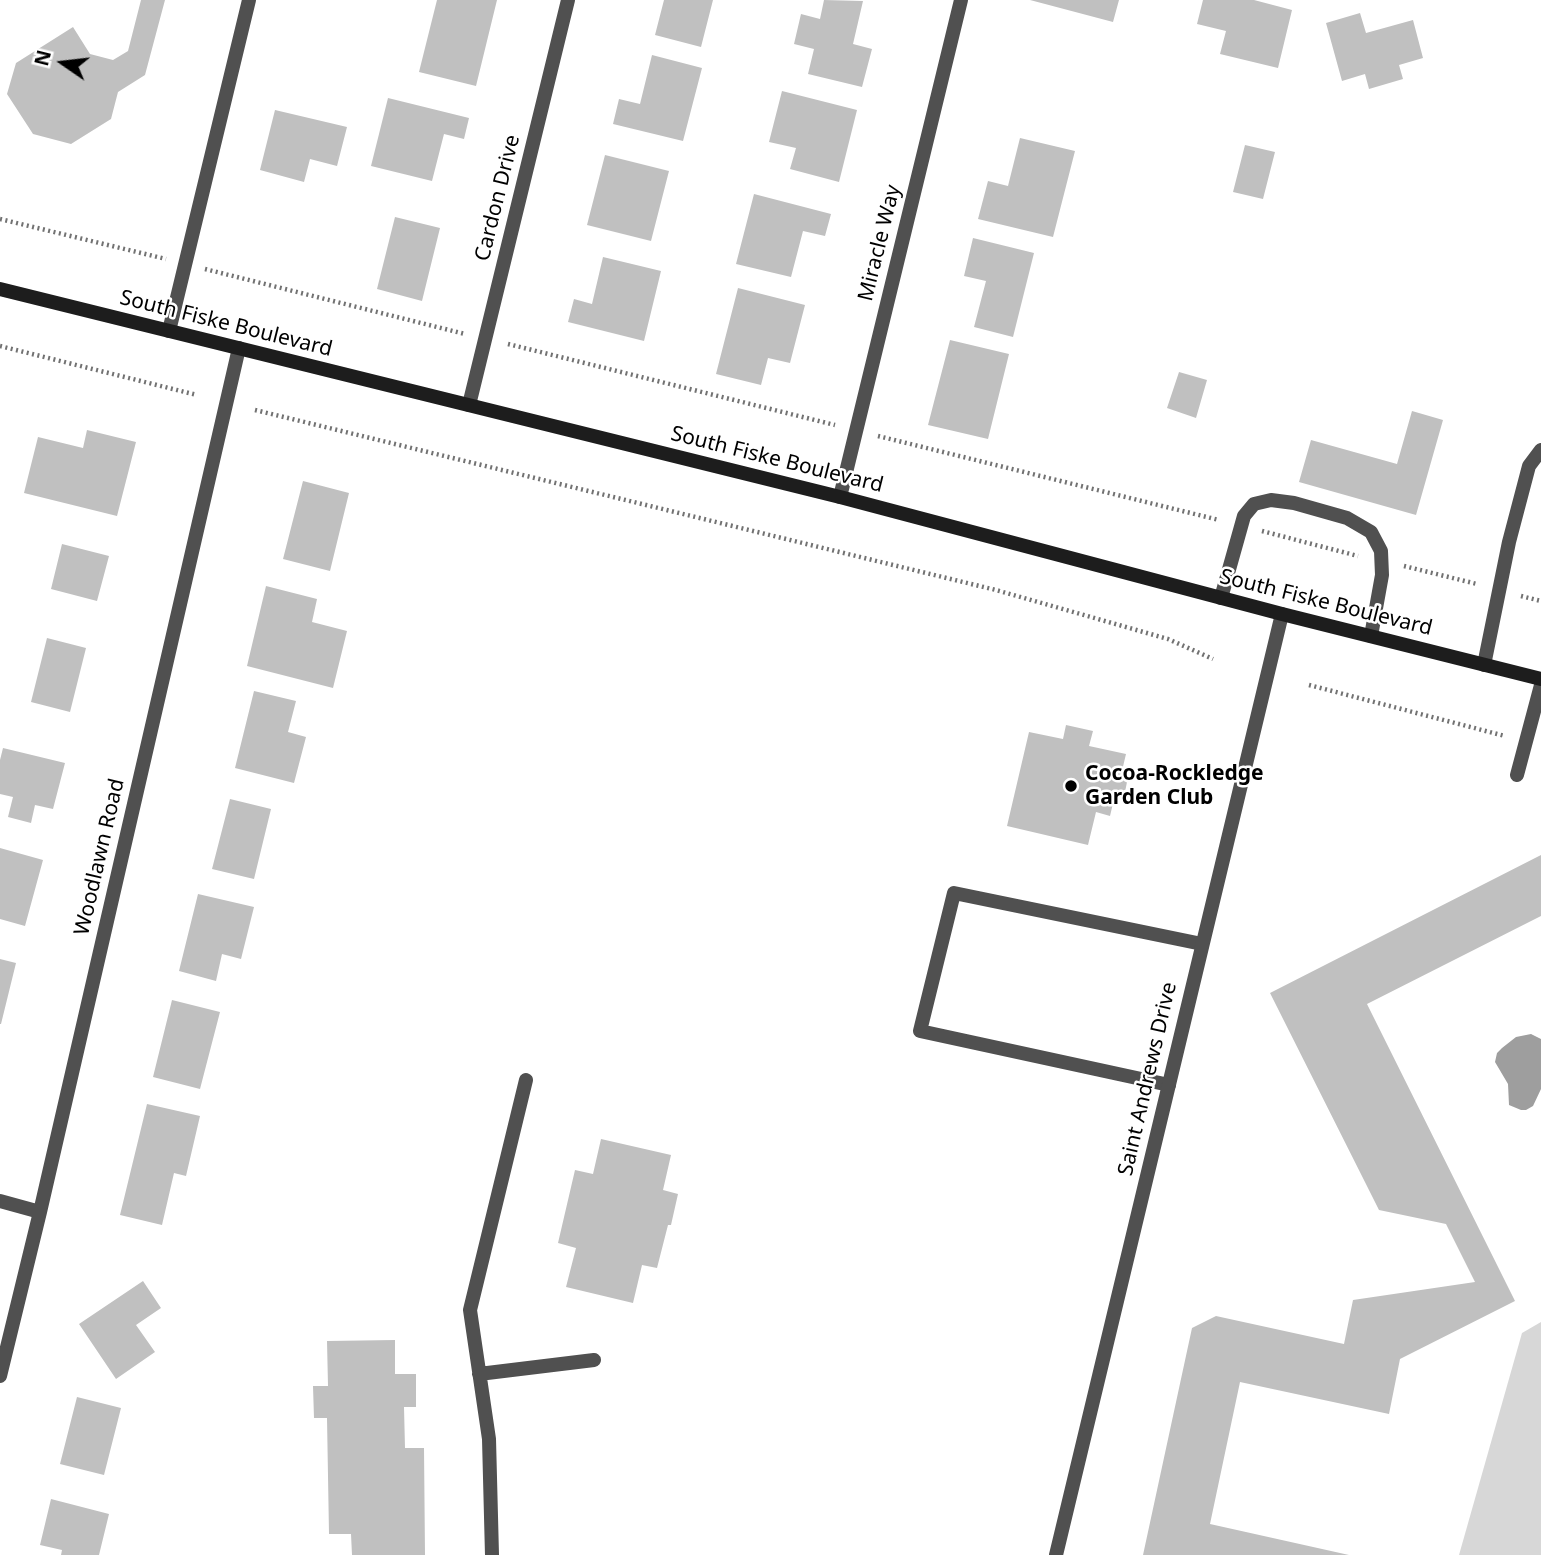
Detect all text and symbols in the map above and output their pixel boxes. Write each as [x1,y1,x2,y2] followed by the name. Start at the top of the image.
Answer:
[28,28,98,98] north arrow
[28,47,57,69] text: N
[470,132,526,264] street label: Cardon Drive
[853,182,907,304] street label: Miracle Way
[117,285,335,363] street label: South Fiske Boulevard
[668,421,886,499] street label: South Fiske Boulevard
[1217,564,1435,642] street label: South Fiske Boulevard
[1085,761,1263,811] place label: Cocoa-Rockledge Garden Club
[70,776,130,938] street label: Woodlawn Road
[1063,778,1079,794] marker: Cocoa-Rockledge Garden Club
[1113,980,1183,1178] street label: Saint Andrews Drive

